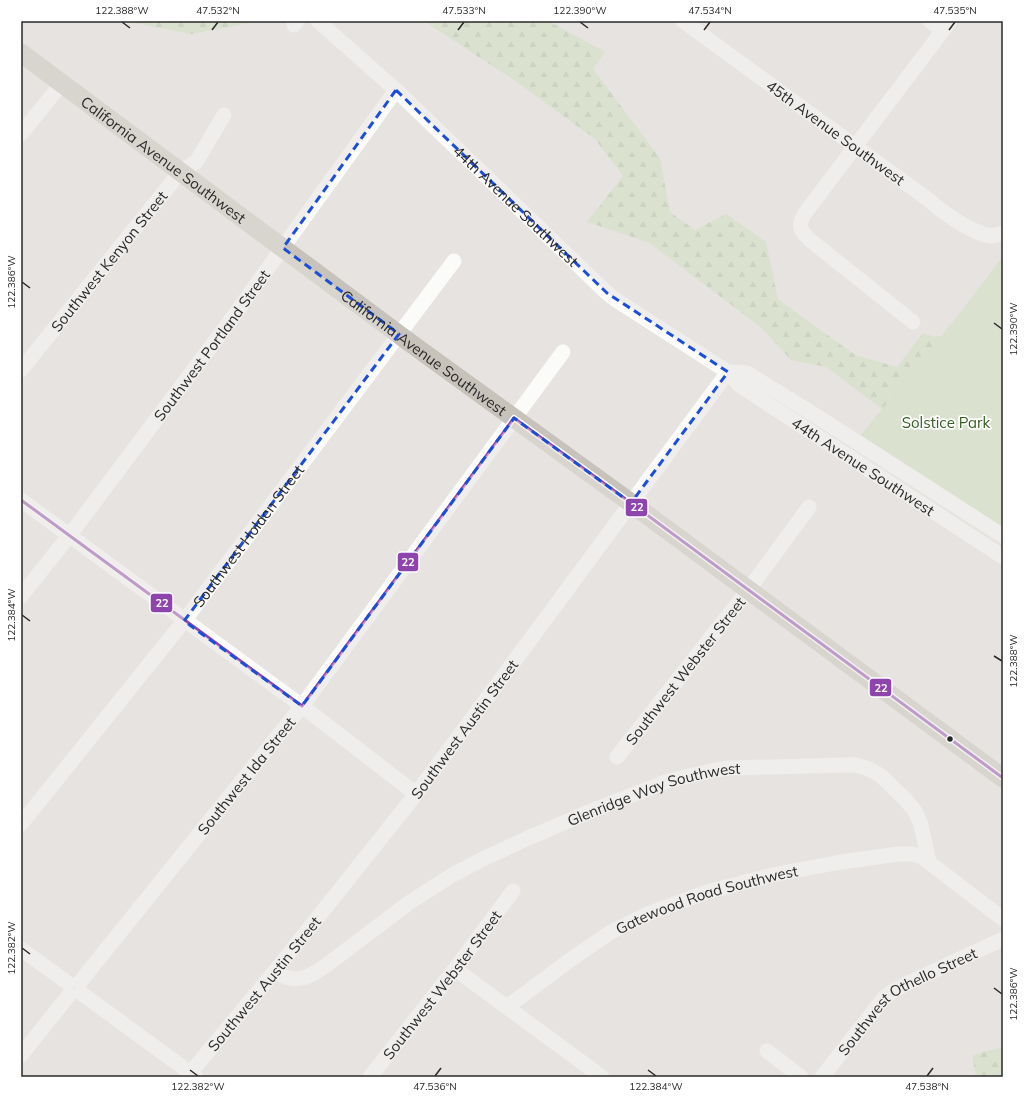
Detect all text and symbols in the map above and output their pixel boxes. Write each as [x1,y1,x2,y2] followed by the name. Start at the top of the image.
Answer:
[95,4,149,17] text: 122.388°W
[196,4,240,17] text: 47.532°N
[442,4,486,17] text: 47.533°N
[553,4,607,17] text: 122.390°W
[688,4,732,17] text: 47.534°N
[933,4,977,17] text: 47.535°N
[763,76,909,189] street label: 45th Avenue Southwest
[78,92,250,227] street label: California Avenue Southwest
[450,141,583,270] street label: 44th Avenue Southwest
[46,187,171,335] street label: Southwest Kenyon Street
[5,255,18,309] text: 122.386°W
[149,266,273,424] street label: Southwest Portland Street
[337,285,511,419] street label: California Avenue Southwest
[1007,302,1020,356] text: 122.390°W
[788,413,938,519] street label: 44th Avenue Southwest
[902,413,991,432] park label: Solstice Park
[188,461,308,611] street label: Southwest Holden Street
[625,498,648,517] line badge: 22
[630,500,644,514] text: 22
[397,552,419,572] line badge: 22
[401,555,415,569] text: 22
[5,588,18,642] text: 122.384°W
[150,593,173,613] line badge: 22
[621,593,749,748] street label: Southwest Webster Street
[155,596,169,610] text: 22
[1007,634,1020,688] text: 122.388°W
[406,656,522,802] street label: Southwest Austin Street
[869,678,892,697] line badge: 22
[874,681,888,695] text: 22
[193,713,299,838] street label: Southwest Ida Street
[945,734,955,744] unlabelled marker
[564,758,741,830] street label: Glenridge Way Southwest
[612,861,799,938] street label: Gatewood Road Southwest
[378,906,505,1063] street label: Southwest Webster Street
[203,912,324,1055] street label: Southwest Austin Street
[5,921,18,975] text: 122.382°W
[833,943,980,1059] street label: Southwest Othello Street
[1007,967,1020,1021] text: 122.386°W
[171,1080,225,1093] text: 122.382°W
[413,1080,457,1093] text: 47.536°N
[629,1080,683,1093] text: 122.384°W
[905,1080,949,1093] text: 47.538°N

